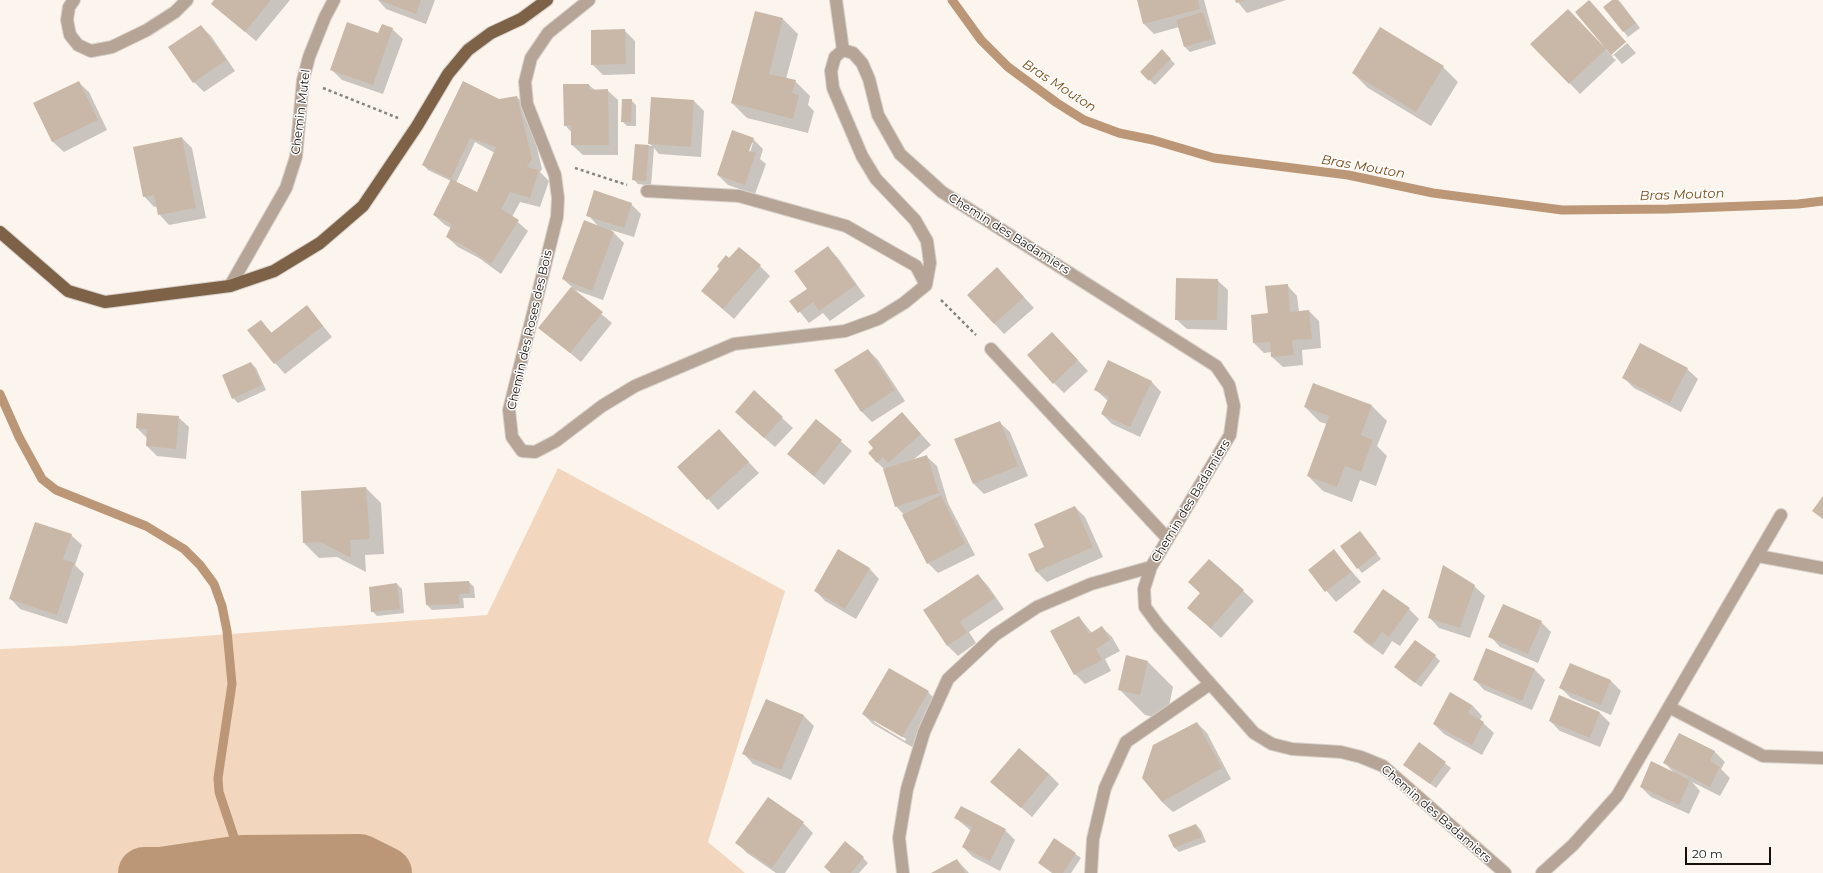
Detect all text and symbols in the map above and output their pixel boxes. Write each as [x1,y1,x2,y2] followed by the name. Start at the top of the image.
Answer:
[1019,56,1099,116] water label: Bras Mouton
[289,69,313,155] street label: Chemin Mutel
[1320,152,1406,182] water label: Bras Mouton
[1639,186,1725,204] water label: Bras Mouton
[946,191,1072,277] street label: Chemin des Badamiers
[505,249,555,411] street label: Chemin des Roses des Bois
[1149,437,1233,565] street label: Chemin des Badamiers
[1378,762,1494,866] street label: Chemin des Badamiers
[1687,839,1773,865] scale bar
[1692,846,1723,861] text: 20 m

